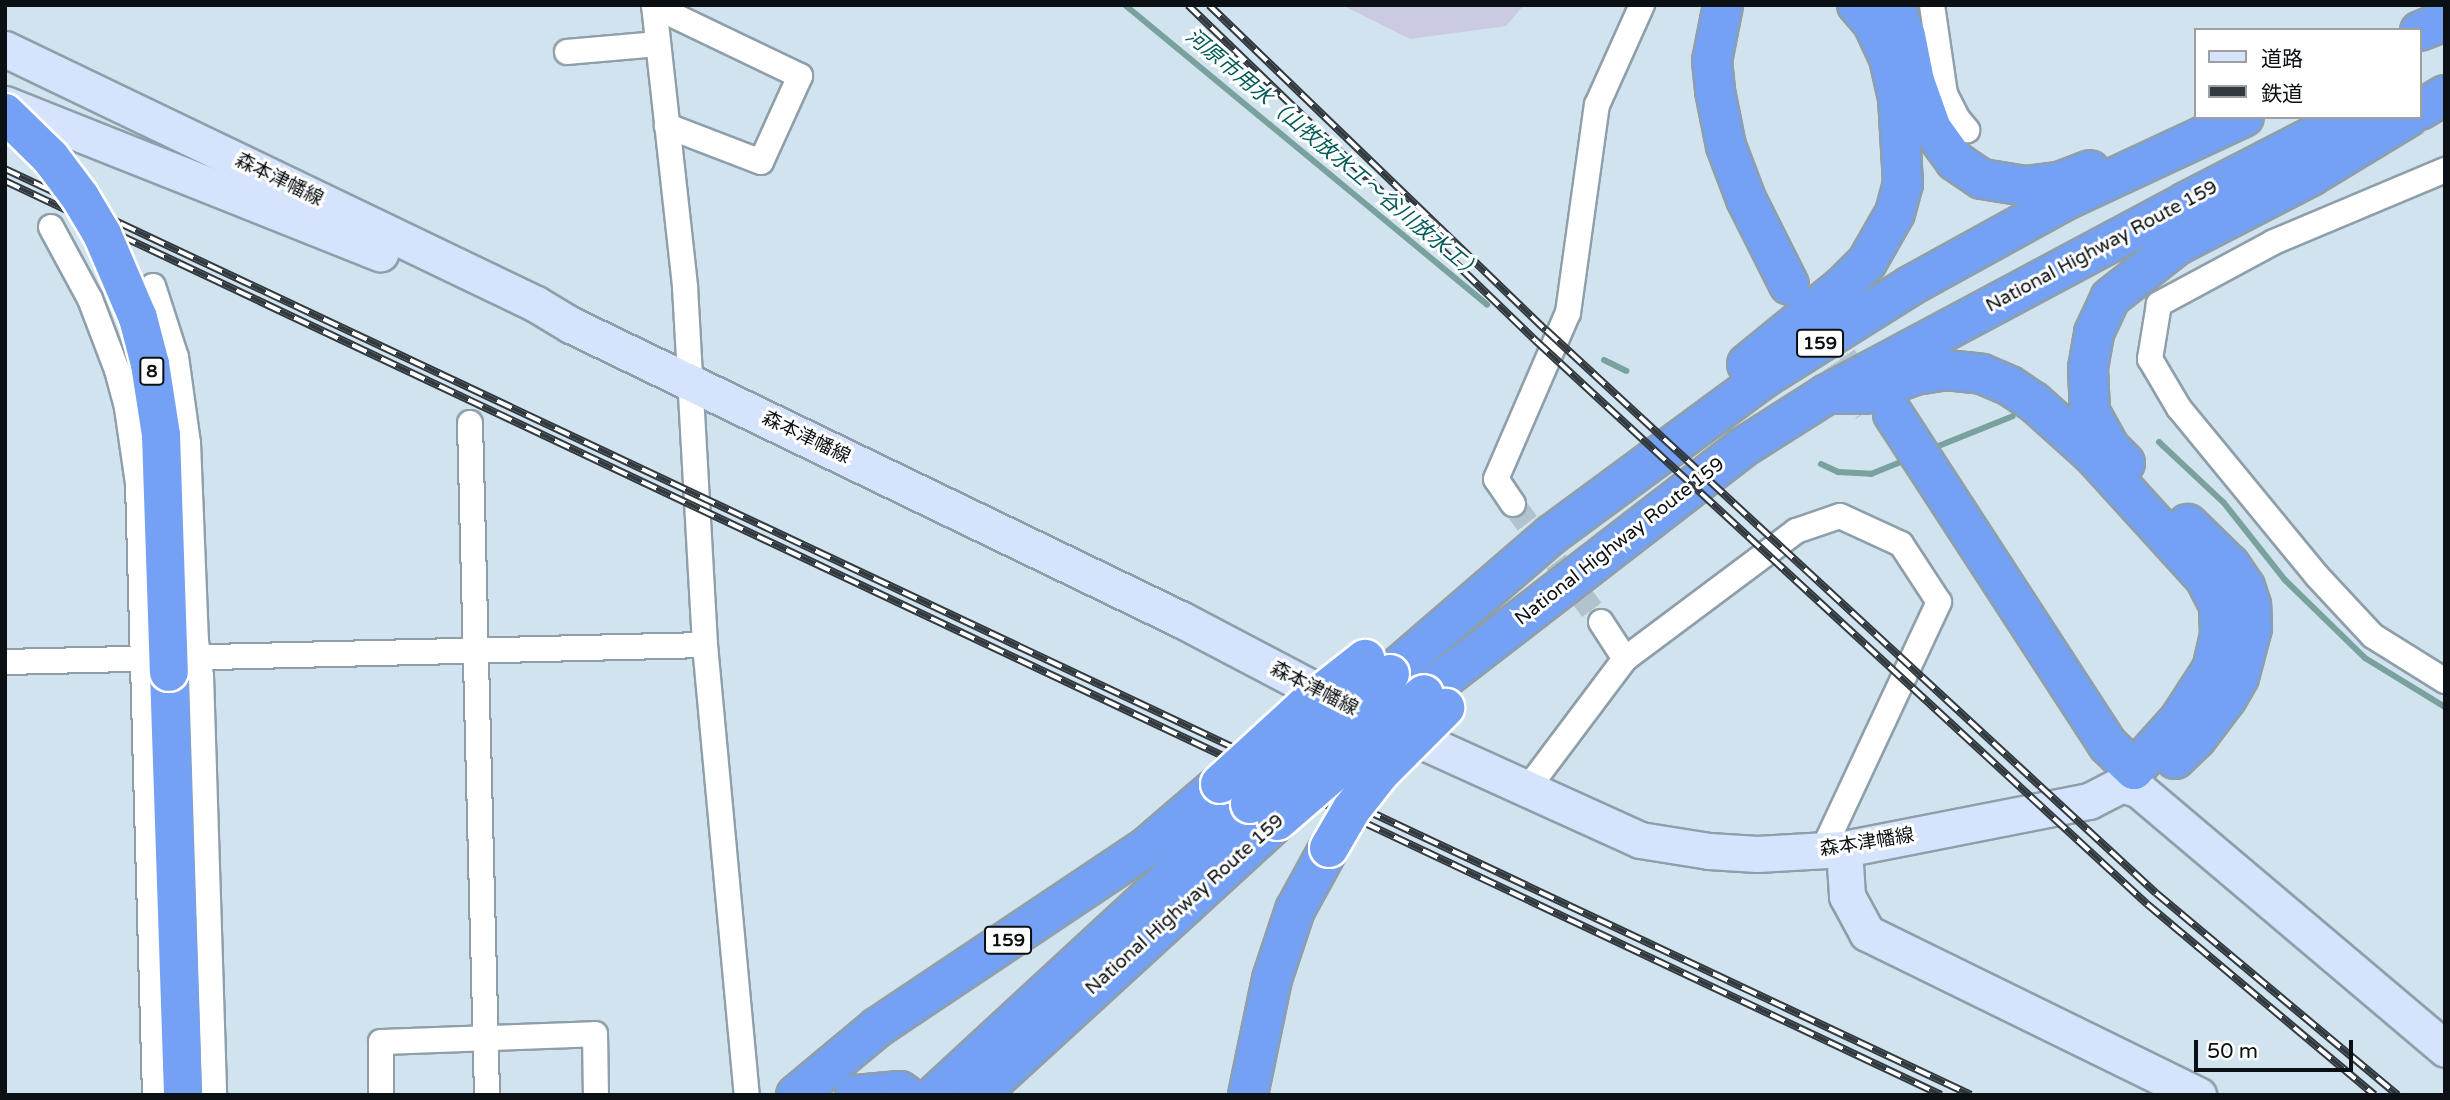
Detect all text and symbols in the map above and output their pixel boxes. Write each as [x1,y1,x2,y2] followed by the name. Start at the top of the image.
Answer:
[1180,24,1486,286] water label: 河原市用水（山牧放水工～谷川放水工）
[2194,28,2422,119] legend
[2261,47,2303,72] text: 道路
[2261,82,2303,107] text: 鉄道
[231,149,327,211] street label: 森本津幡線
[1982,176,2222,318] street label: National Highway Route 159
[1796,328,1844,358] road number: 159
[138,356,166,386] road number: 8
[758,407,854,469] street label: 森本津幡線
[1511,453,1729,631] street label: National Highway Route 159
[1267,657,1361,721] street label: 森本津幡線
[1081,810,1289,1000] street label: National Highway Route 159
[1818,824,1916,862] street label: 森本津幡線
[984,925,1032,954] road number: 159
[2198,1026,2357,1070] scale bar
[2207,1039,2258,1064] text: 50 m

